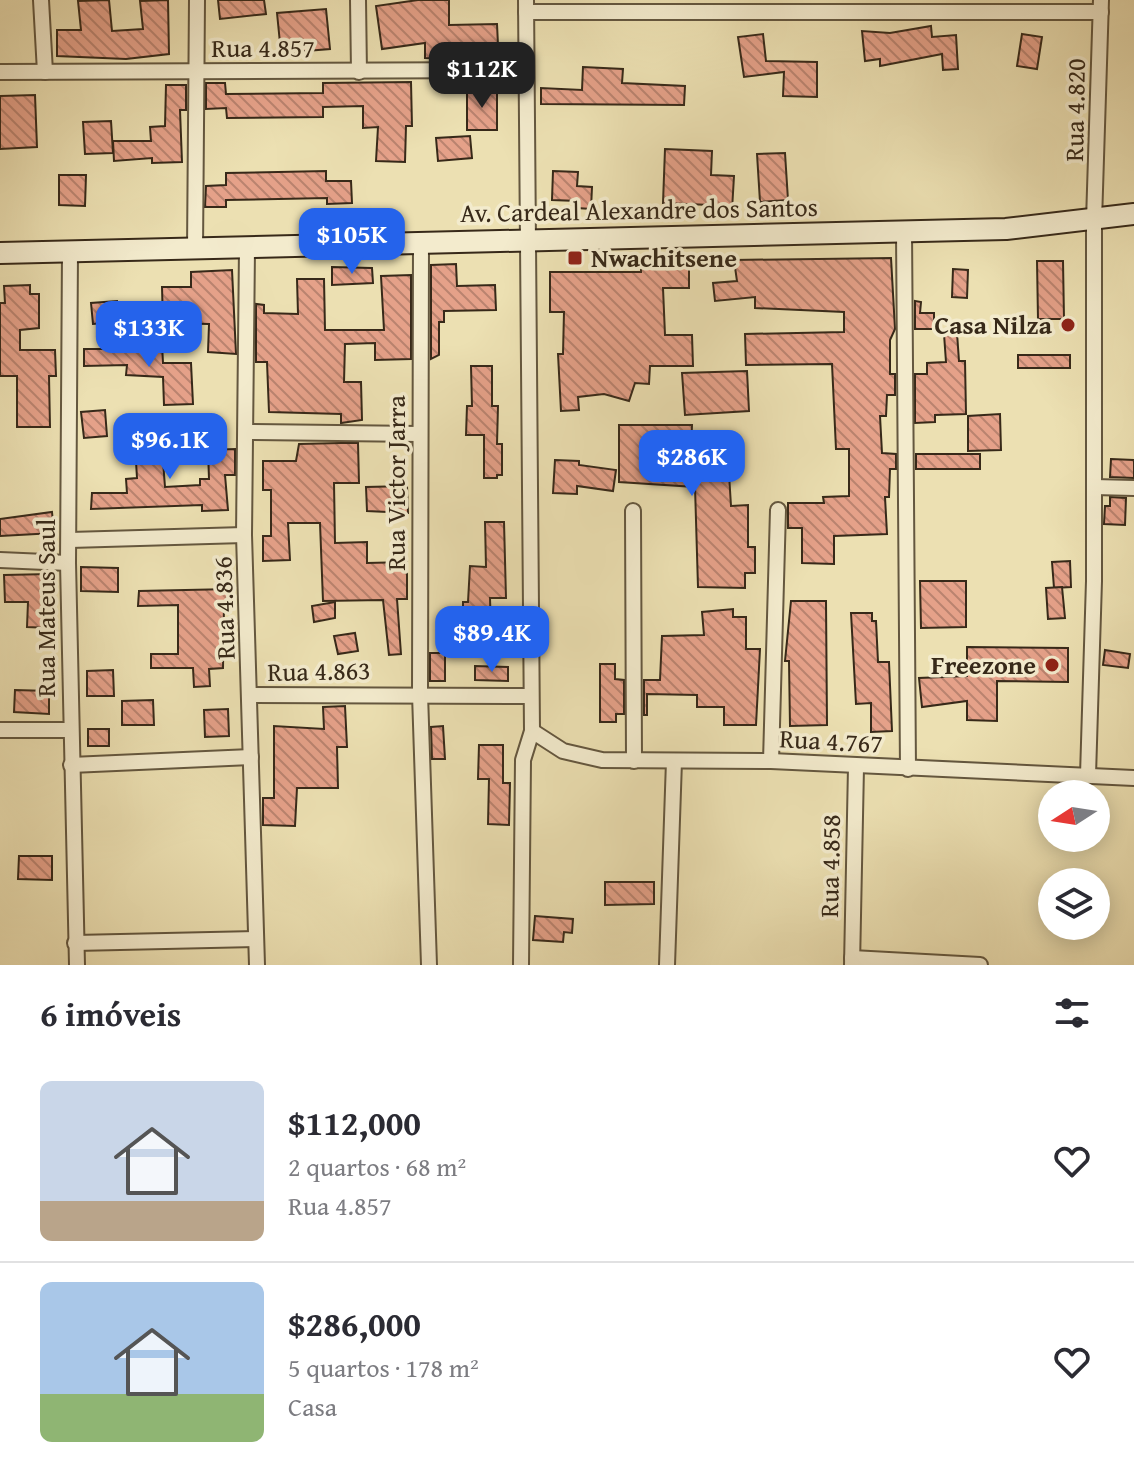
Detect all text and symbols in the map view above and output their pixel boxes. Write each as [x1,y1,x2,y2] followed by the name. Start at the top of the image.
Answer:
[211,28,315,67] street label: Rua 4.857
[426,42,538,110] pin: $112K
[447,48,517,87] text: $112K
[1054,58,1095,162] street label: Rua 4.820
[460,187,818,232] street label: Av. Cardeal Alexandre dos Santos
[296,208,408,276] pin: $105K
[317,214,387,253] text: $105K
[591,238,737,277] place label: Nwachitsene
[566,249,584,267] marker: Nwachitsene
[93,301,205,369] pin: $133K
[935,305,1053,344] place label: Casa Nilza
[114,307,184,346] text: $133K
[1059,316,1077,334] marker: Casa Nilza
[376,394,415,571] street label: Rua Victor Jarra
[105,413,235,481] pin: $96.1K
[131,419,209,458] text: $96.1K
[636,430,748,498] pin: $286K
[657,436,727,475] text: $286K
[26,519,65,697] street label: Rua Mateus Saul
[202,556,245,660] street label: Rua 4.836
[427,606,557,674] pin: $89.4K
[453,612,531,651] text: $89.4K
[931,645,1036,684] place label: Freezone
[267,650,371,691] street label: Rua 4.863
[1043,656,1061,674] marker: Freezone
[778,718,884,763] street label: Rua 4.767
[1038,780,1110,852] north arrow
[1038,780,1110,940] map controls
[809,814,850,918] street label: Rua 4.858
[1038,868,1110,940] button: layers
[40,989,181,1038] text: 6 imóveis
[1050,991,1094,1035] icon: filters
[288,1098,421,1147] text: $112,000
[104,1113,200,1209] icon: home
[1050,1139,1094,1183] icon: heart
[288,1147,466,1186] text: 2 quartos · 68 m²
[288,1186,391,1225] text: Rua 4.857
[288,1299,421,1348] text: $286,000
[104,1314,200,1410] icon: home
[1050,1340,1094,1384] icon: heart
[288,1348,479,1387] text: 5 quartos · 178 m²
[288,1387,337,1426] text: Casa

